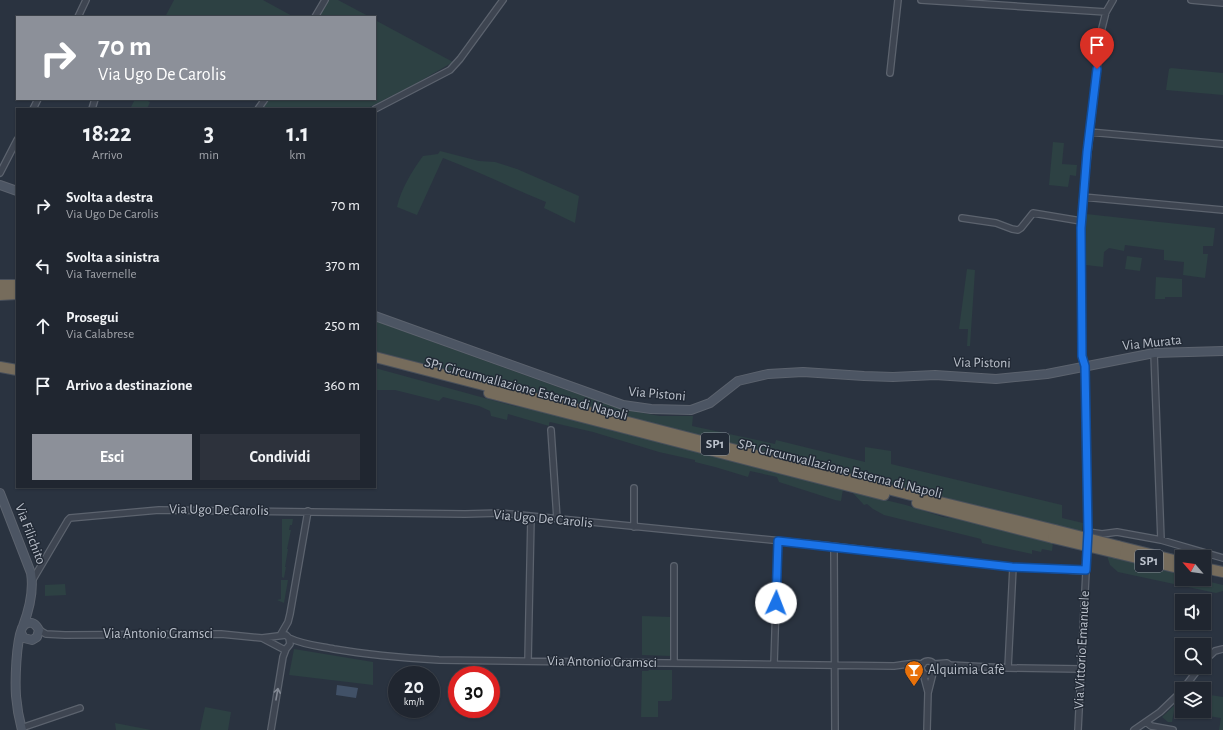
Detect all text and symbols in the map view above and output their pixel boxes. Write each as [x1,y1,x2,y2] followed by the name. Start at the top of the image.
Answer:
[1080,28,1114,69] pin
[32,32,84,84] icon: right
[98,33,152,61] text: 70 m
[1086,34,1108,56] icon: arrive
[98,66,226,84] text: Via Ugo De Carolis
[83,122,132,146] text: 18:22
[204,122,214,146] text: 3
[286,122,309,146] text: 1.1
[92,149,123,162] text: Arrivo
[199,149,219,162] text: min
[289,149,306,162] text: km
[66,190,153,205] text: Svolta a destra
[32,195,54,217] icon: right
[331,198,360,213] text: 70 m
[66,208,159,221] text: Via Ugo De Carolis
[66,250,160,265] text: Svolta a sinistra
[32,255,54,277] icon: left
[325,258,360,273] text: 370 m
[66,268,137,281] text: Via Tavernelle
[66,310,119,325] text: Prosegui
[32,315,54,337] icon: ahead
[325,318,360,333] text: 250 m
[66,328,134,341] text: Via Calabrese
[1122,333,1183,353] street label: Via Murata
[423,355,629,423] street label: SP1 Circumvallazione Esterna di Napoli
[953,355,1011,371] street label: Via Pistoni
[32,375,54,397] icon: arrive
[66,378,192,393] text: Arrivo a destinazione
[324,378,360,393] text: 360 m
[628,385,686,403] street label: Via Pistoni
[701,433,729,455] road number: SP1
[32,434,192,480] button: Esci
[200,434,360,480] button: Condividi
[737,437,943,501] street label: SP1 Circumvallazione Esterna di Napoli
[12,502,48,566] street label: Via Filichito
[169,502,269,518] street label: Via Ugo De Carolis
[493,508,593,530] street label: Via Ugo De Carolis
[1135,550,1163,572] road number: SP1
[1175,550,1211,586] north arrow
[1175,550,1211,718] map controls
[755,582,797,624] position arrow
[1072,590,1092,710] street label: Via Vittorio Emanuele
[1175,594,1211,630] button: sound
[103,627,213,641] street label: Via Antonio Gramsci
[1175,638,1211,674] button: search
[547,654,657,670] street label: Via Antonio Gramsci
[903,659,925,687] bar icon: Alquimia Cafè
[928,663,1005,677] place label: Alquimia Cafè
[448,666,500,718] speed limit sign: 30
[404,677,424,697] text: 20
[1175,682,1211,718] button: layers
[273,687,281,700] one-way arrow
[404,697,424,707] text: km/h

